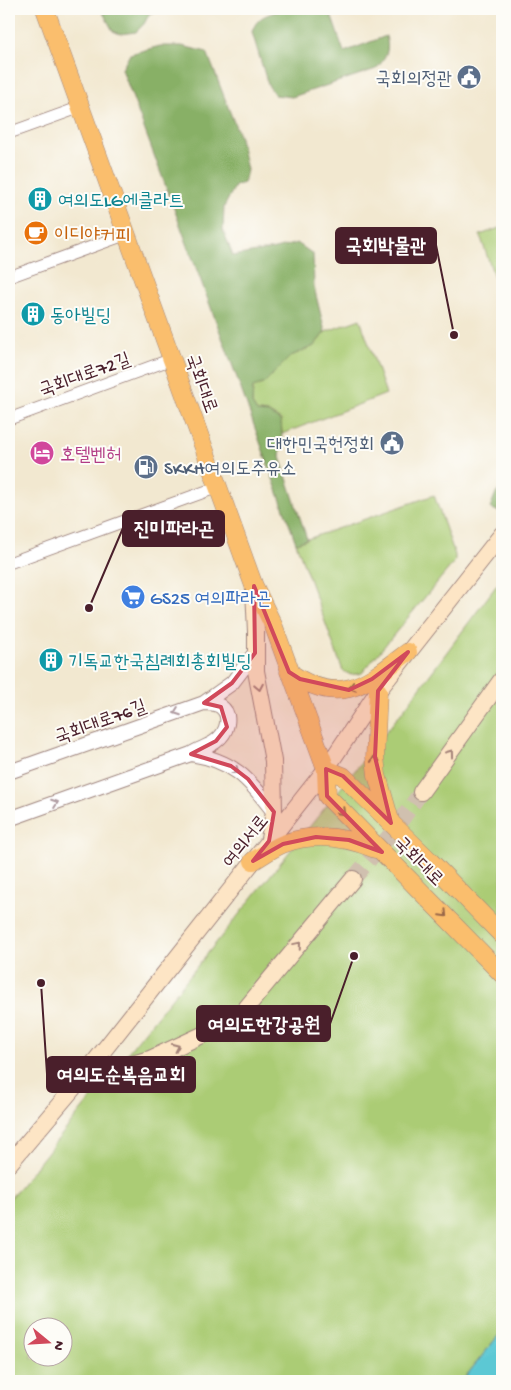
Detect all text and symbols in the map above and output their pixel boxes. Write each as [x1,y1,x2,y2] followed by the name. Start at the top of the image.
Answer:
[456,64,482,90] public building icon: 국회의정관
[376,69,452,92] place label: 국회의정관
[27,186,53,212] building icon: 여의도LG에클라트
[58,191,184,214] place label: 여의도LG에클라트
[23,220,49,246] cafe icon: 이디야커피
[54,225,130,248] place label: 이디야커피
[336,228,436,263] callout: 국회박물관
[346,236,426,260] text: 국회박물관
[20,301,46,327] building icon: 동아빌딩
[50,306,111,329] place label: 동아빌딩
[36,349,134,403] street label: 국회대로72길
[178,352,221,417] street label: 국회대로
[379,430,405,456] public building icon: 대한민국헌정회
[267,435,374,458] place label: 대한민국헌정회
[29,440,55,466] hotel icon: 호텔벤허
[60,445,121,468] place label: 호텔벤허
[133,454,159,480] fuel station icon: SKKH여의도주유소
[164,459,296,482] place label: SKKH여의도주유소
[123,511,224,546] callout: 진미파라곤
[134,520,214,543] text: 진미파라곤
[120,584,146,610] supermarket icon: GS25 여의파라곤
[150,589,271,612] place label: GS25 여의파라곤
[38,647,64,673] building icon: 기독교한국침례회총회빌딩
[68,652,251,675] place label: 기독교한국침례회총회빌딩
[348,681,357,692] one-way arrow
[253,683,264,692] one-way arrow
[52,696,150,751] street label: 국회대로76길
[173,706,181,716] one-way arrow
[444,749,453,759] one-way arrow
[370,755,381,763] one-way arrow
[230,765,240,774] one-way arrow
[50,799,58,809] one-way arrow
[336,806,345,815] one-way arrow
[219,811,275,873] street label: 여의서로
[388,833,447,892] street label: 국회대로
[438,908,447,917] one-way arrow
[293,942,301,951] one-way arrow
[197,1006,330,1041] callout: 여의도한강공원
[208,1015,320,1039] text: 여의도한강공원
[171,1043,180,1053] one-way arrow
[47,1057,195,1092] callout: 여의도순복음교회
[57,1065,185,1089] text: 여의도순복음교회
[22,1318,72,1368] north arrow
[48,1338,67,1352] text: N

